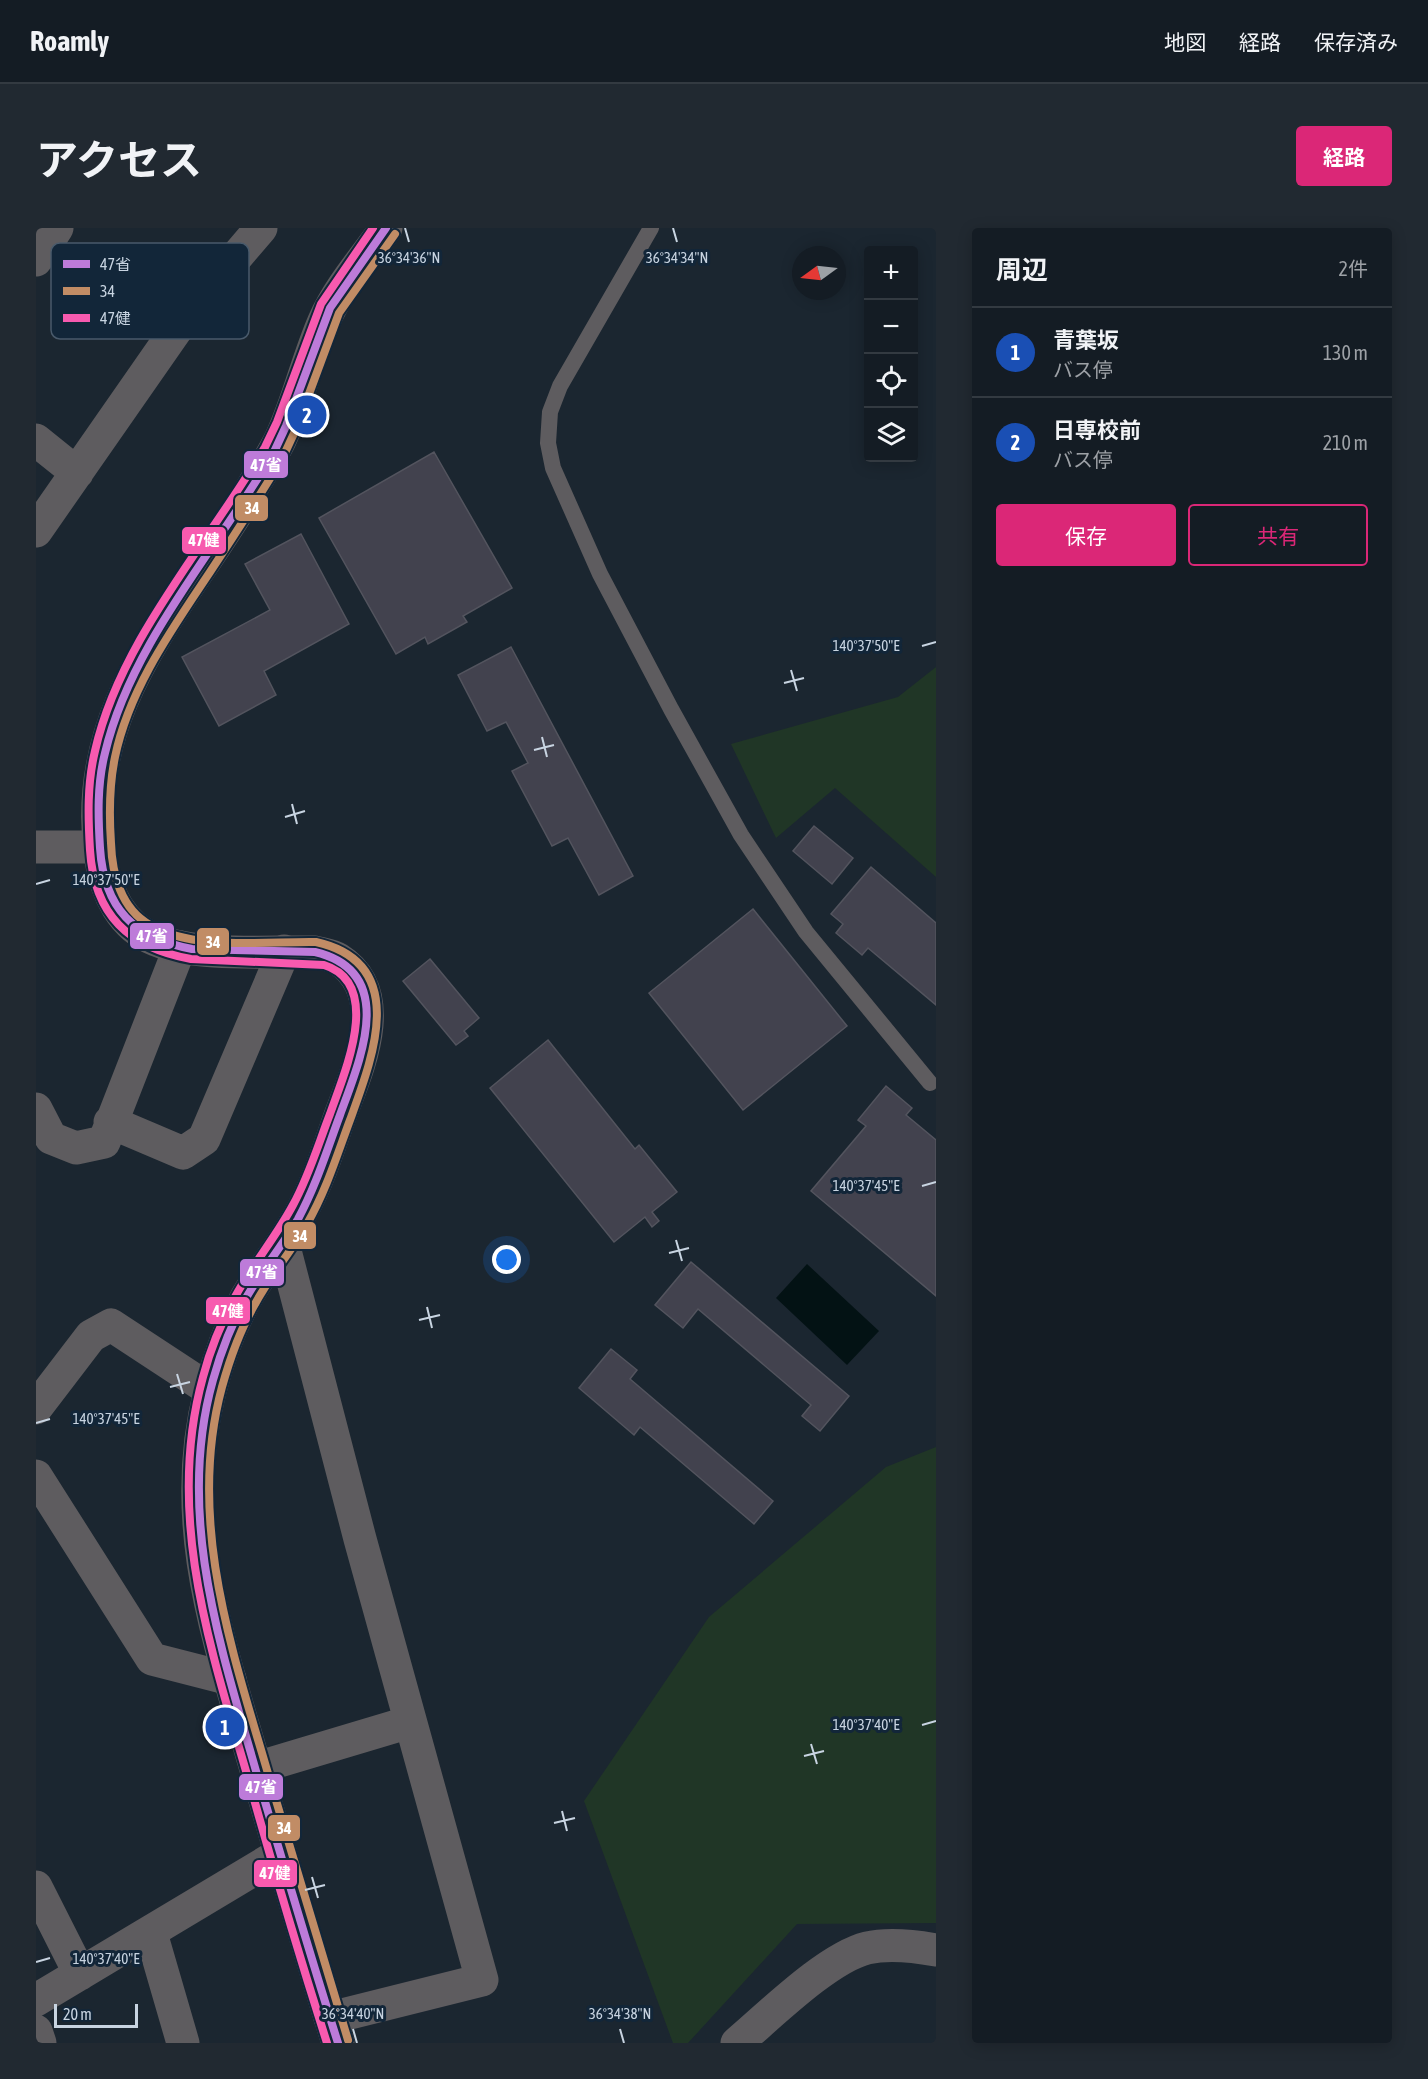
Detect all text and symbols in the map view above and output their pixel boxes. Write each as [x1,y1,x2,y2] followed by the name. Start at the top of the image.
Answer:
[30,25,109,57] text: Roamly
[1164,30,1206,54] text: 地図
[1239,30,1281,54] text: 経路
[1314,30,1398,54] text: 保存済み
[1296,126,1392,186] button: 経路
[36,136,202,184] text: アクセス
[51,243,249,339] legend
[792,246,846,300] north arrow
[864,246,918,462] map controls
[864,246,918,300] button: +
[378,249,440,266] text: 36°34'36"N
[646,249,708,266] text: 36°34'34"N
[100,255,131,273] text: 47省
[996,255,1048,285] text: 周辺
[1339,257,1368,280] text: 2件
[100,282,115,300] text: 34
[864,300,918,354] button: −
[100,309,131,327] text: 47健
[1053,327,1119,353] text: 青葉坂
[1011,341,1020,364] text: 1
[1323,341,1368,364] text: 130 m
[864,354,918,408] button: locate
[1053,358,1113,381] text: バス停
[288,392,326,438] pin: 2
[864,408,918,462] button: layers
[1053,417,1141,443] text: 日専校前
[1011,431,1020,454] text: 2
[1323,431,1368,454] text: 210 m
[1053,448,1113,471] text: バス停
[243,450,289,479] line badge: 47省
[249,456,282,474] text: 47省
[234,494,269,522] line badge: 34
[244,499,260,517] text: 34
[996,504,1176,566] button: 保存
[1188,504,1368,566] button: 共有
[181,526,227,555] line badge: 47健
[187,531,220,549] text: 47健
[832,637,900,654] text: 140°37'50"E
[72,871,140,888] text: 140°37'50"E
[129,922,175,950] line badge: 47省
[135,927,168,945] text: 47省
[196,927,230,956] line badge: 34
[205,933,221,951] text: 34
[832,1177,900,1194] text: 140°37'45"E
[283,1221,317,1250] line badge: 34
[292,1227,308,1245] text: 34
[492,1245,521,1274] your location
[239,1258,285,1287] line badge: 47省
[245,1263,278,1281] text: 47省
[205,1296,251,1325] line badge: 47健
[211,1302,244,1320] text: 47健
[72,1410,140,1427] text: 140°37'45"E
[206,1704,244,1750] pin: 1
[832,1716,900,1733] text: 140°37'40"E
[238,1773,284,1801] line badge: 47省
[244,1778,277,1796] text: 47省
[267,1814,301,1842] line badge: 34
[276,1819,292,1837] text: 34
[253,1859,298,1888] line badge: 47健
[258,1864,291,1882] text: 47健
[72,1950,140,1967] text: 140°37'40"E
[54,2001,138,2028] scale bar
[63,2005,92,2023] text: 20 m
[322,2005,384,2022] text: 36°34'40"N
[589,2005,651,2022] text: 36°34'38"N

